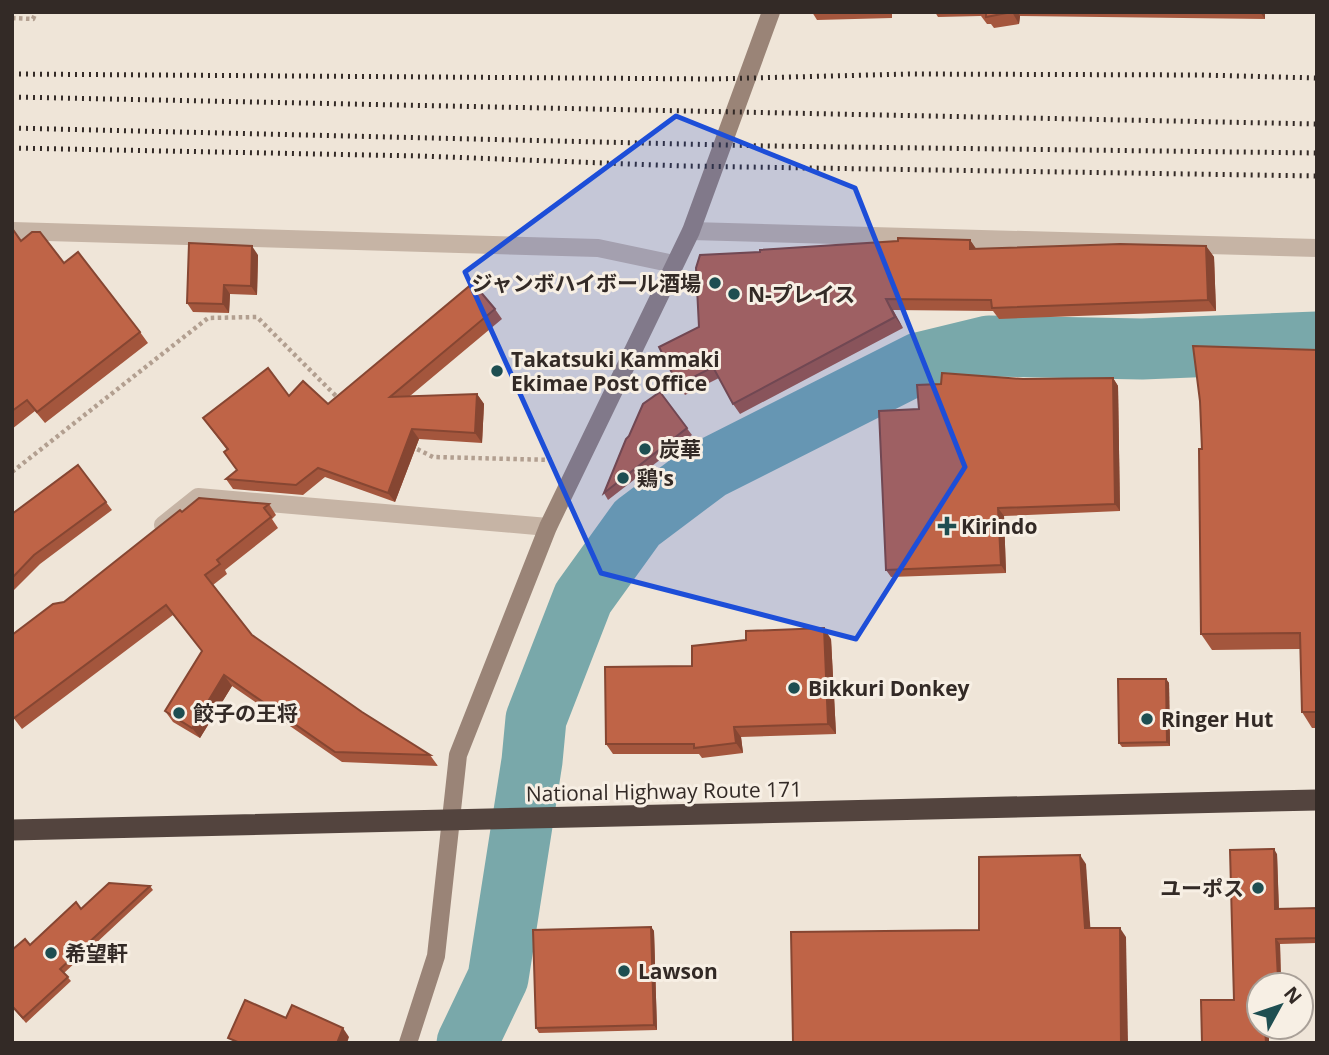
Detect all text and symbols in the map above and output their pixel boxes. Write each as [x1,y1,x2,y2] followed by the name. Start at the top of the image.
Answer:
[471,269,701,297] place label: ジャンボハイボール酒場
[707,275,723,291] marker: ジャンボハイボール酒場
[748,280,855,308] place label: N-プレイス
[726,286,742,302] marker: N-プレイス
[511,345,720,397] place label: Takatsuki Kammaki Ekimae Post Office
[489,363,505,379] marker: Takatsuki Kammaki Ekimae Post Office
[659,435,701,463] place label: 炭華
[637,441,653,457] marker: 炭華
[637,464,674,492] place label: 鶏's
[615,470,631,486] marker: 鶏's
[961,512,1037,540] place label: Kirindo
[939,518,955,534] marker: Kirindo
[808,674,970,702] place label: Bikkuri Donkey
[786,680,802,696] marker: Bikkuri Donkey
[193,699,298,727] place label: 餃子の王将
[171,705,187,721] marker: 餃子の王将
[1161,705,1273,733] place label: Ringer Hut
[1139,711,1155,727] marker: Ringer Hut
[526,775,802,807] street label: National Highway Route 171
[1160,874,1244,902] place label: ユーポス
[1250,880,1266,896] marker: ユーポス
[65,939,128,967] place label: 希望軒
[43,945,59,961] marker: 希望軒
[638,957,718,985] place label: Lawson
[616,963,632,979] marker: Lawson
[1245,971,1315,1041] north arrow
[1278,981,1308,1009] text: N

